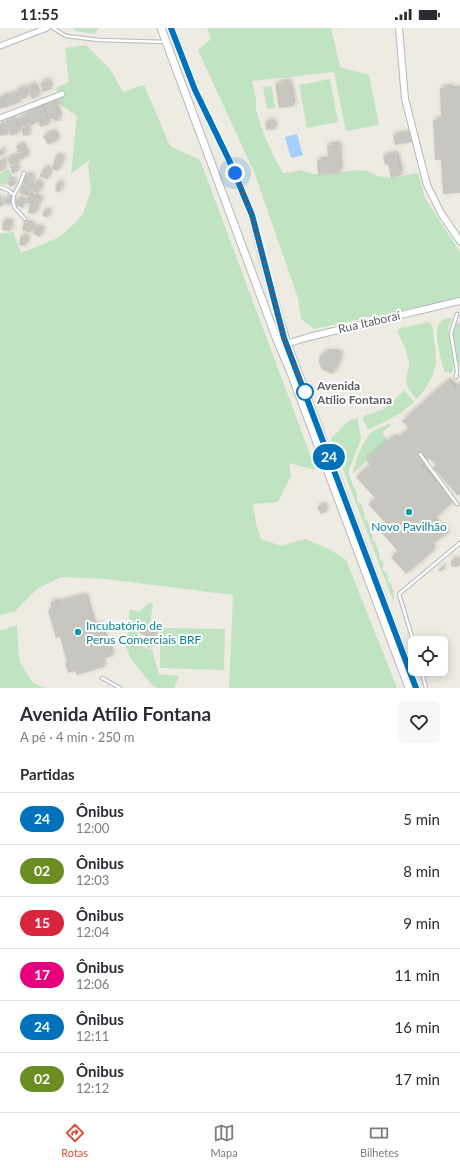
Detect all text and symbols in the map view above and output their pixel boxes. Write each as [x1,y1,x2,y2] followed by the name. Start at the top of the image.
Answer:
[20,5,59,23] text: 11:55
[225,163,245,183] your location
[337,307,403,336] street label: Rua Itaboraí
[316,378,392,407] place label: Avenida Atílio Fontana
[296,383,314,401] marker: Avenida Atílio Fontana
[311,444,347,470] line badge: 24
[321,448,337,465] text: 24
[404,507,414,517] marker: Novo Pavilhão
[371,519,447,534] place label: Novo Pavilhão
[86,618,202,647] place label: Incubatório de Perus Comerciais BRF
[73,627,83,637] marker: Incubatório de Perus Comerciais BRF
[408,636,448,676] map controls
[408,636,448,676] button: locate
[398,701,440,743] button: heart
[20,702,211,725] text: Avenida Atílio Fontana
[20,729,135,745] text: A pé · 4 min · 250 m
[20,765,75,783] text: Partidas
[76,802,124,820] text: Ônibus
[34,810,50,827] text: 24
[403,810,440,828] text: 5 min
[76,820,109,836] text: 12:00
[76,854,124,872] text: Ônibus
[34,862,50,879] text: 02
[403,862,440,880] text: 8 min
[76,872,109,888] text: 12:03
[76,906,124,924] text: Ônibus
[34,914,50,931] text: 15
[403,914,440,932] text: 9 min
[76,924,109,940] text: 12:04
[76,958,124,976] text: Ônibus
[34,966,50,983] text: 17
[394,966,440,984] text: 11 min
[76,976,109,992] text: 12:06
[76,1010,124,1028] text: Ônibus
[34,1018,50,1035] text: 24
[394,1018,440,1036] text: 16 min
[76,1028,109,1044] text: 12:11
[76,1062,124,1080] text: Ônibus
[34,1070,50,1087] text: 02
[394,1070,440,1088] text: 17 min
[76,1080,109,1096] text: 12:12
[61,1122,88,1159] tab: Rotas
[211,1122,238,1159] tab: Mapa
[360,1122,399,1159] tab: Bilhetes

